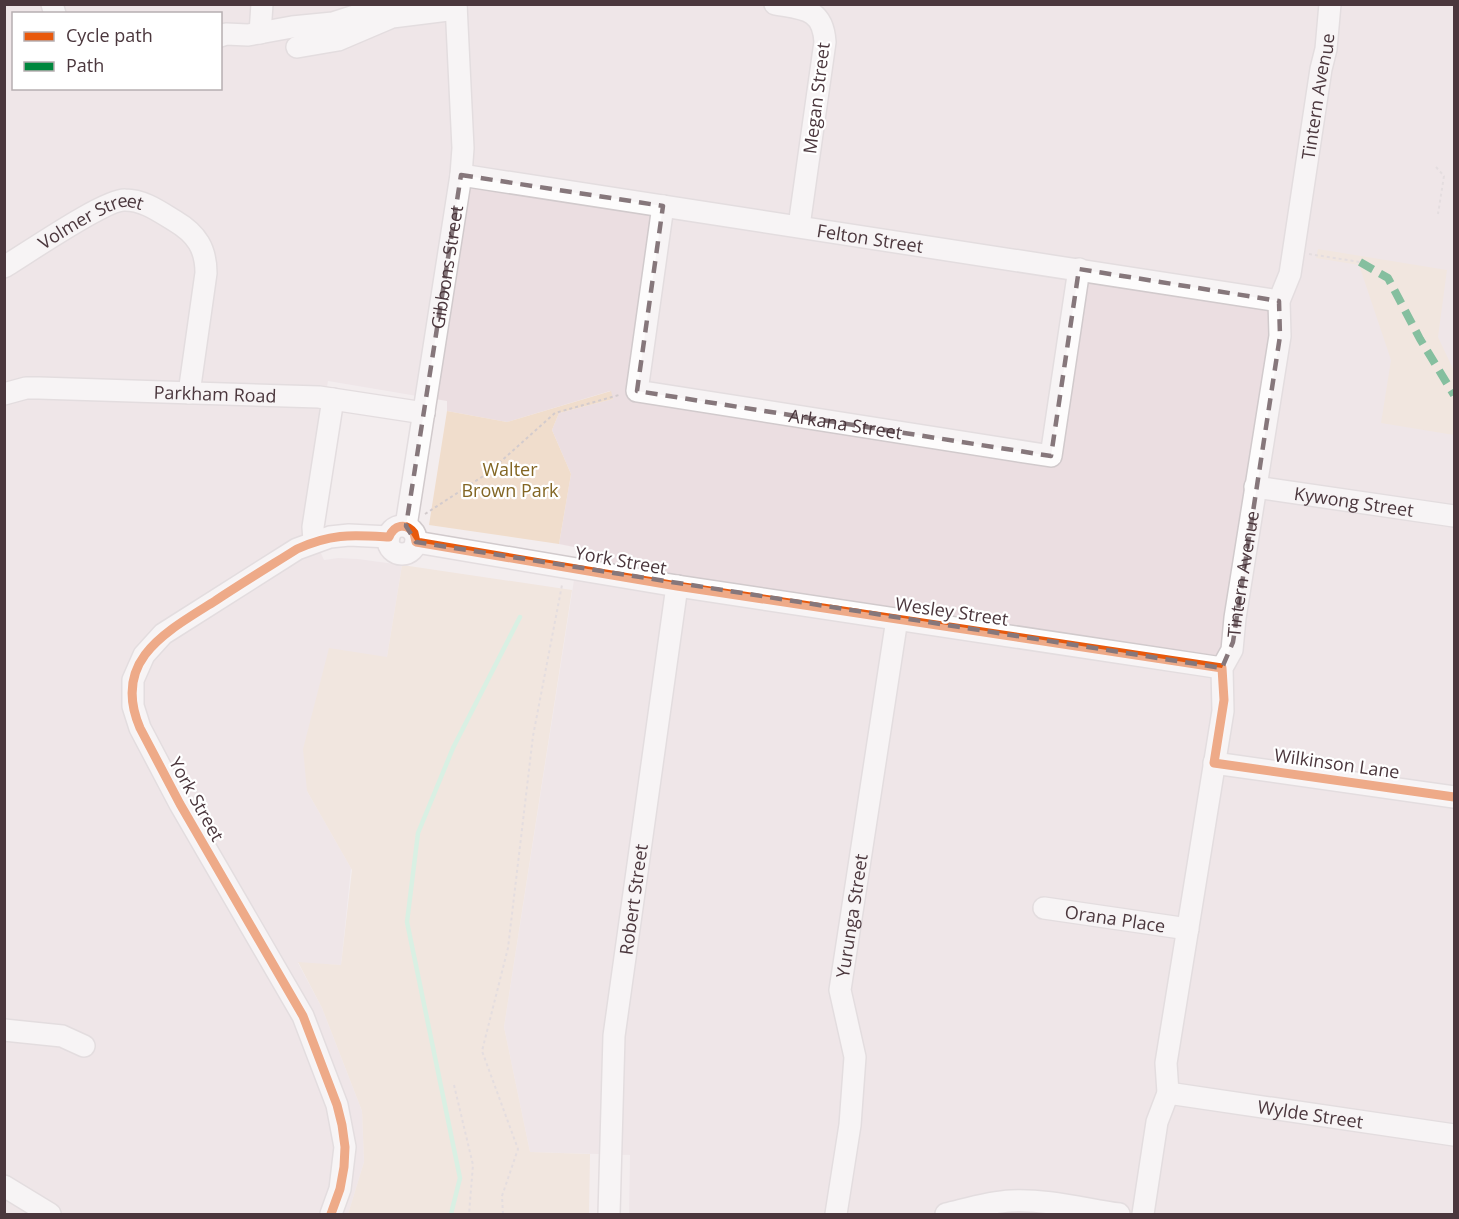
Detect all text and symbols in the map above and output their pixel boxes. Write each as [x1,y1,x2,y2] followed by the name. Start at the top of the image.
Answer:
[12,12,222,90] legend
[66,23,153,47] text: Cycle path
[1295,32,1339,161] street label: Tintern Avenue
[797,41,835,155] street label: Megan Street
[66,53,104,77] text: Path
[33,188,147,254] street label: Volmer Street
[425,204,468,331] street label: Gibbons Street
[815,218,925,258] street label: Felton Street
[153,380,277,408] street label: Parkham Road
[787,403,904,444] street label: Arkana Street
[461,457,559,502] park label: Walter Brown Park
[1293,481,1415,522] street label: Kywong Street
[1221,509,1264,638] street label: Tintern Avenue
[573,540,669,580] street label: York Street
[894,591,1010,631] street label: Wesley Street
[1273,742,1401,784] street label: Wilkinson Lane
[164,753,230,845] street label: York Street
[613,842,653,956] street label: Robert Street
[830,852,873,980] street label: Yurunga Street
[1063,899,1167,938] street label: Orana Place
[1256,1094,1365,1134] street label: Wylde Street

